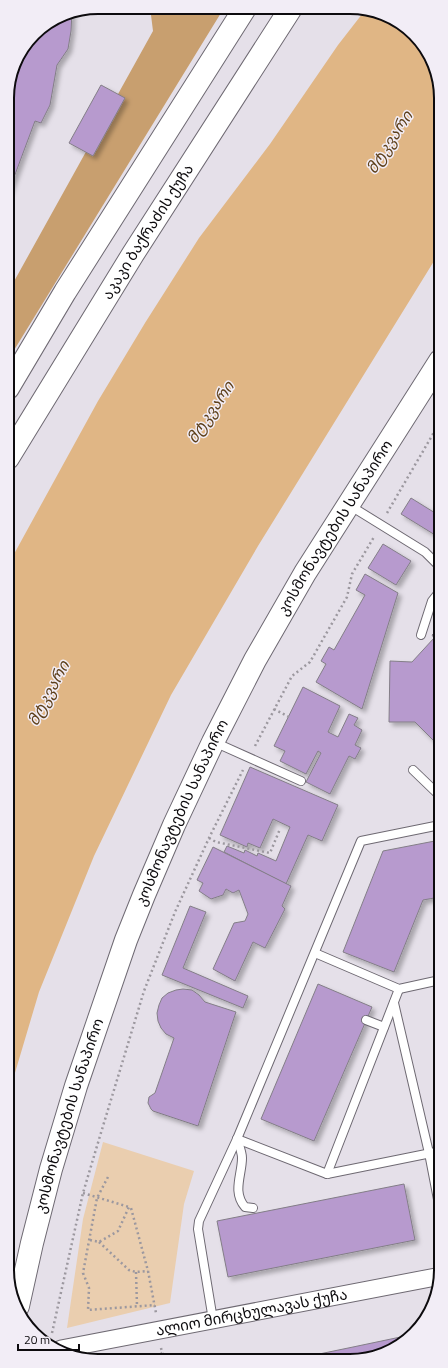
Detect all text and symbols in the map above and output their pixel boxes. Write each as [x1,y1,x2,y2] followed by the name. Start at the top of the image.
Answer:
[360,105,419,178] water label: მტკვარი
[96,159,199,304] street label: აკაკი ბაქრაძის ქუჩა
[180,375,240,448] water label: მტკვარი
[271,435,398,619] street label: კოსმონავტების სანაპირო
[21,655,76,730] water label: მტკვარი
[129,715,234,909] street label: კოსმონავტების სანაპირო
[28,1015,109,1216] street label: კოსმონავტების სანაპირო
[154,1282,349,1342] street label: ალიო მირცხულავას ქუჩა
[18,1326,79,1352] scale bar
[24,1330,50,1349] text: 20 m

